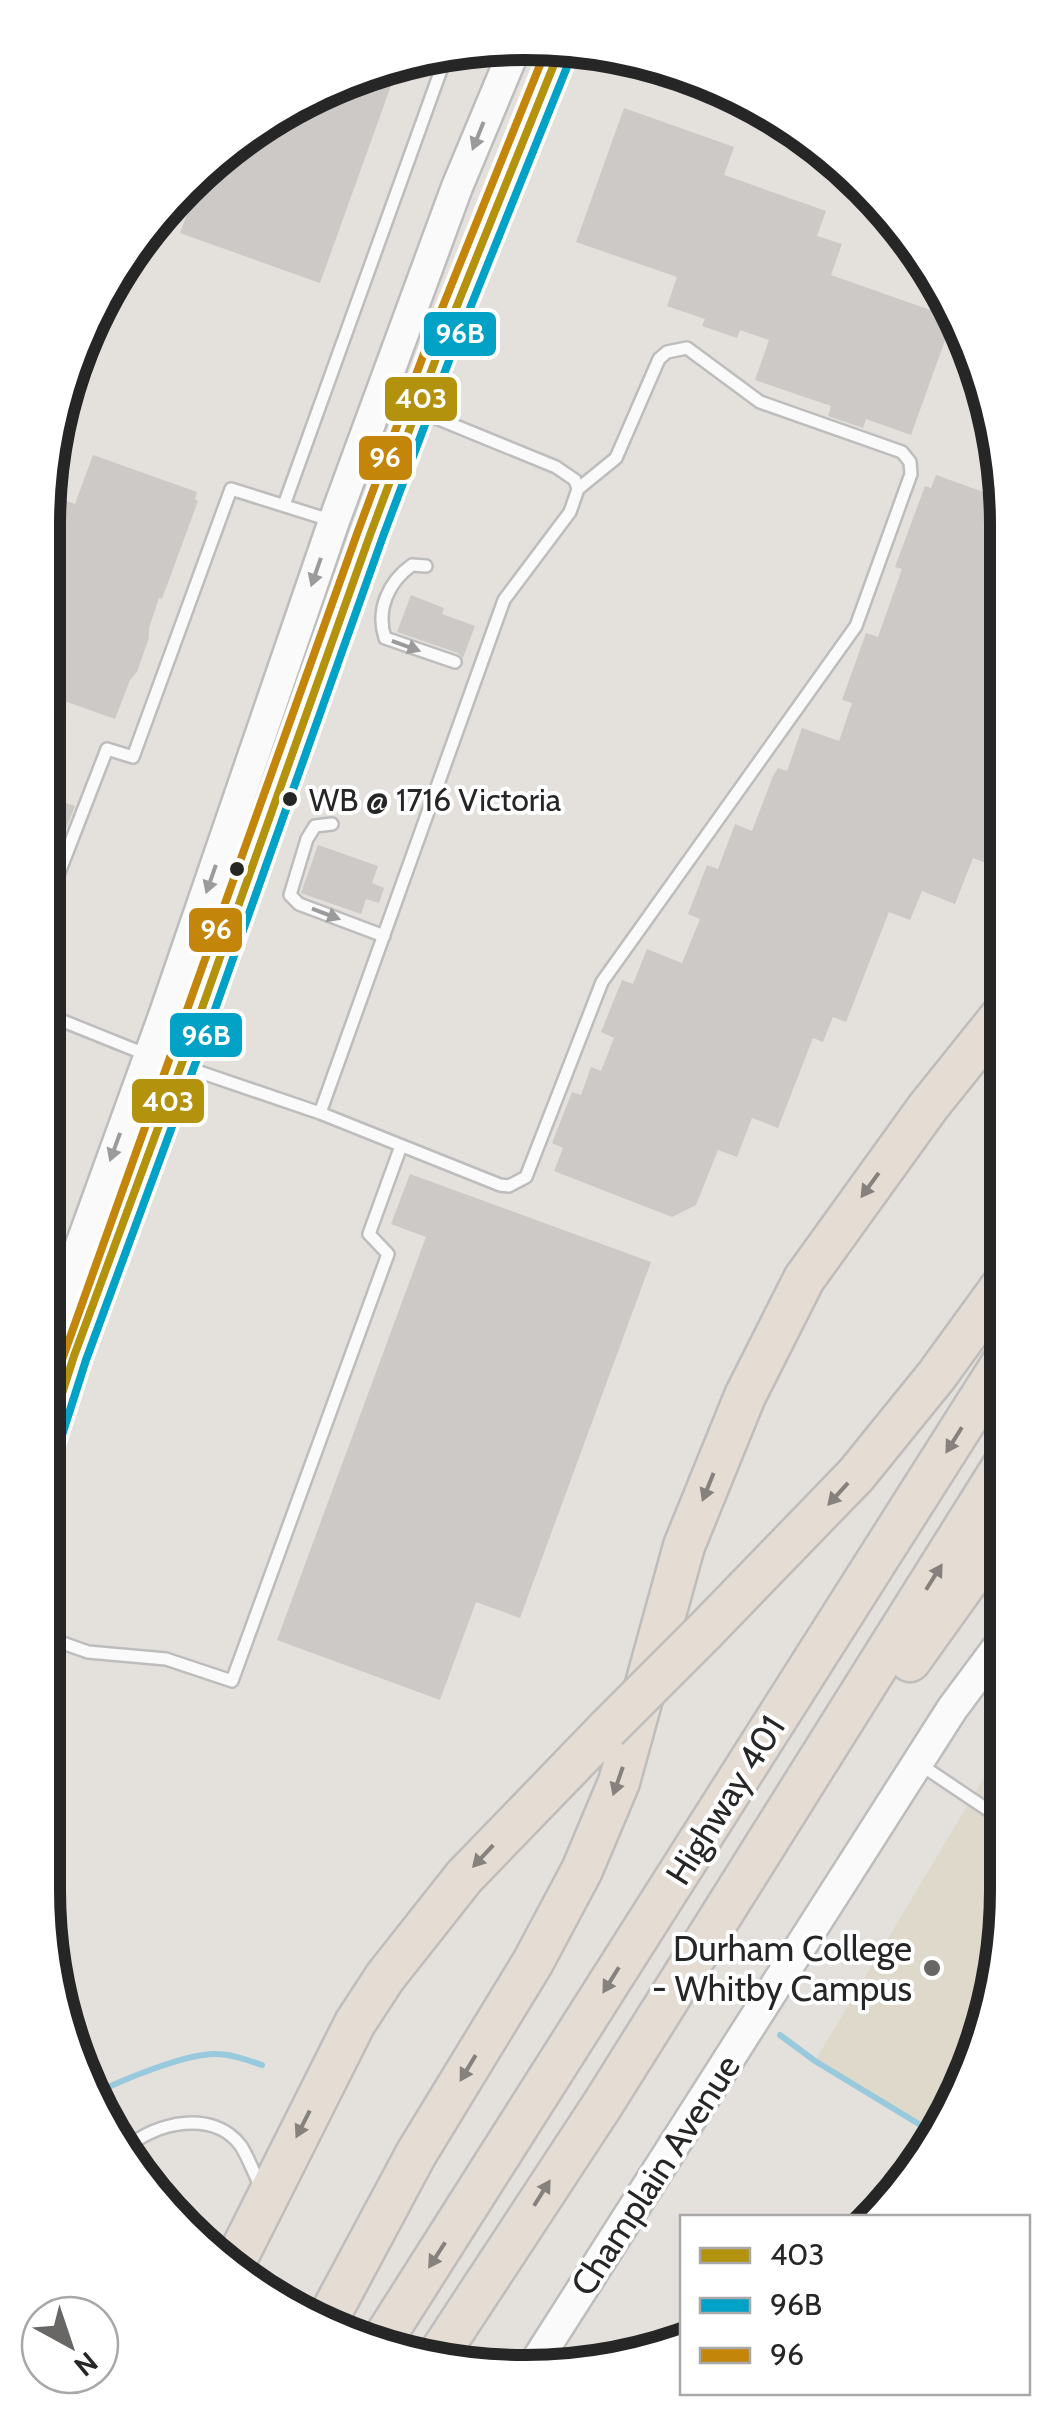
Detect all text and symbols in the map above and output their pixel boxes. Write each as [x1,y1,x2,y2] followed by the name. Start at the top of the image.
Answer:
[469,121,485,151] one-way arrow
[422,310,498,358] line badge: 96B
[436,316,485,350] text: 96B
[383,375,459,423] line badge: 403
[395,381,447,415] text: 403
[357,434,414,482] line badge: 96
[369,440,401,474] text: 96
[308,557,323,587] one-way arrow
[391,639,421,654] one-way arrow
[309,780,562,819] place label: WB @ 1716 Victoria
[280,789,300,809] marker: WB @ 1716 Victoria
[227,859,247,879] unlabelled marker
[203,865,218,895] one-way arrow
[187,906,244,954] line badge: 96
[311,907,341,922] one-way arrow
[200,912,232,946] text: 96
[168,1011,244,1059] line badge: 96B
[182,1018,231,1052] text: 96B
[130,1077,206,1125] line badge: 403
[142,1084,194,1118] text: 403
[107,1132,122,1162] one-way arrow
[861,1172,880,1198] one-way arrow
[945,1426,963,1454] one-way arrow
[700,1472,716,1501] one-way arrow
[827,1482,850,1506] one-way arrow
[924,1563,942,1591] one-way arrow
[656,1708,794,1892] street label: Highway 401
[610,1766,625,1796] one-way arrow
[472,1844,495,1868] one-way arrow
[652,1927,912,2010] place label: Durham College - Whitby Campus
[921,1957,943,1979] marker: Durham College - Whitby Campus
[603,1967,621,1994] one-way arrow
[561,2047,749,2303] street label: Champlain Avenue
[459,2055,478,2082] one-way arrow
[295,2110,312,2139] one-way arrow
[533,2179,551,2206] one-way arrow
[680,2215,1030,2395] legend
[770,2236,825,2273] text: 403
[428,2241,446,2268] one-way arrow
[770,2286,822,2323] text: 96B
[20,2295,120,2395] north arrow
[770,2336,804,2373] text: 96
[68,2345,105,2384] text: N

